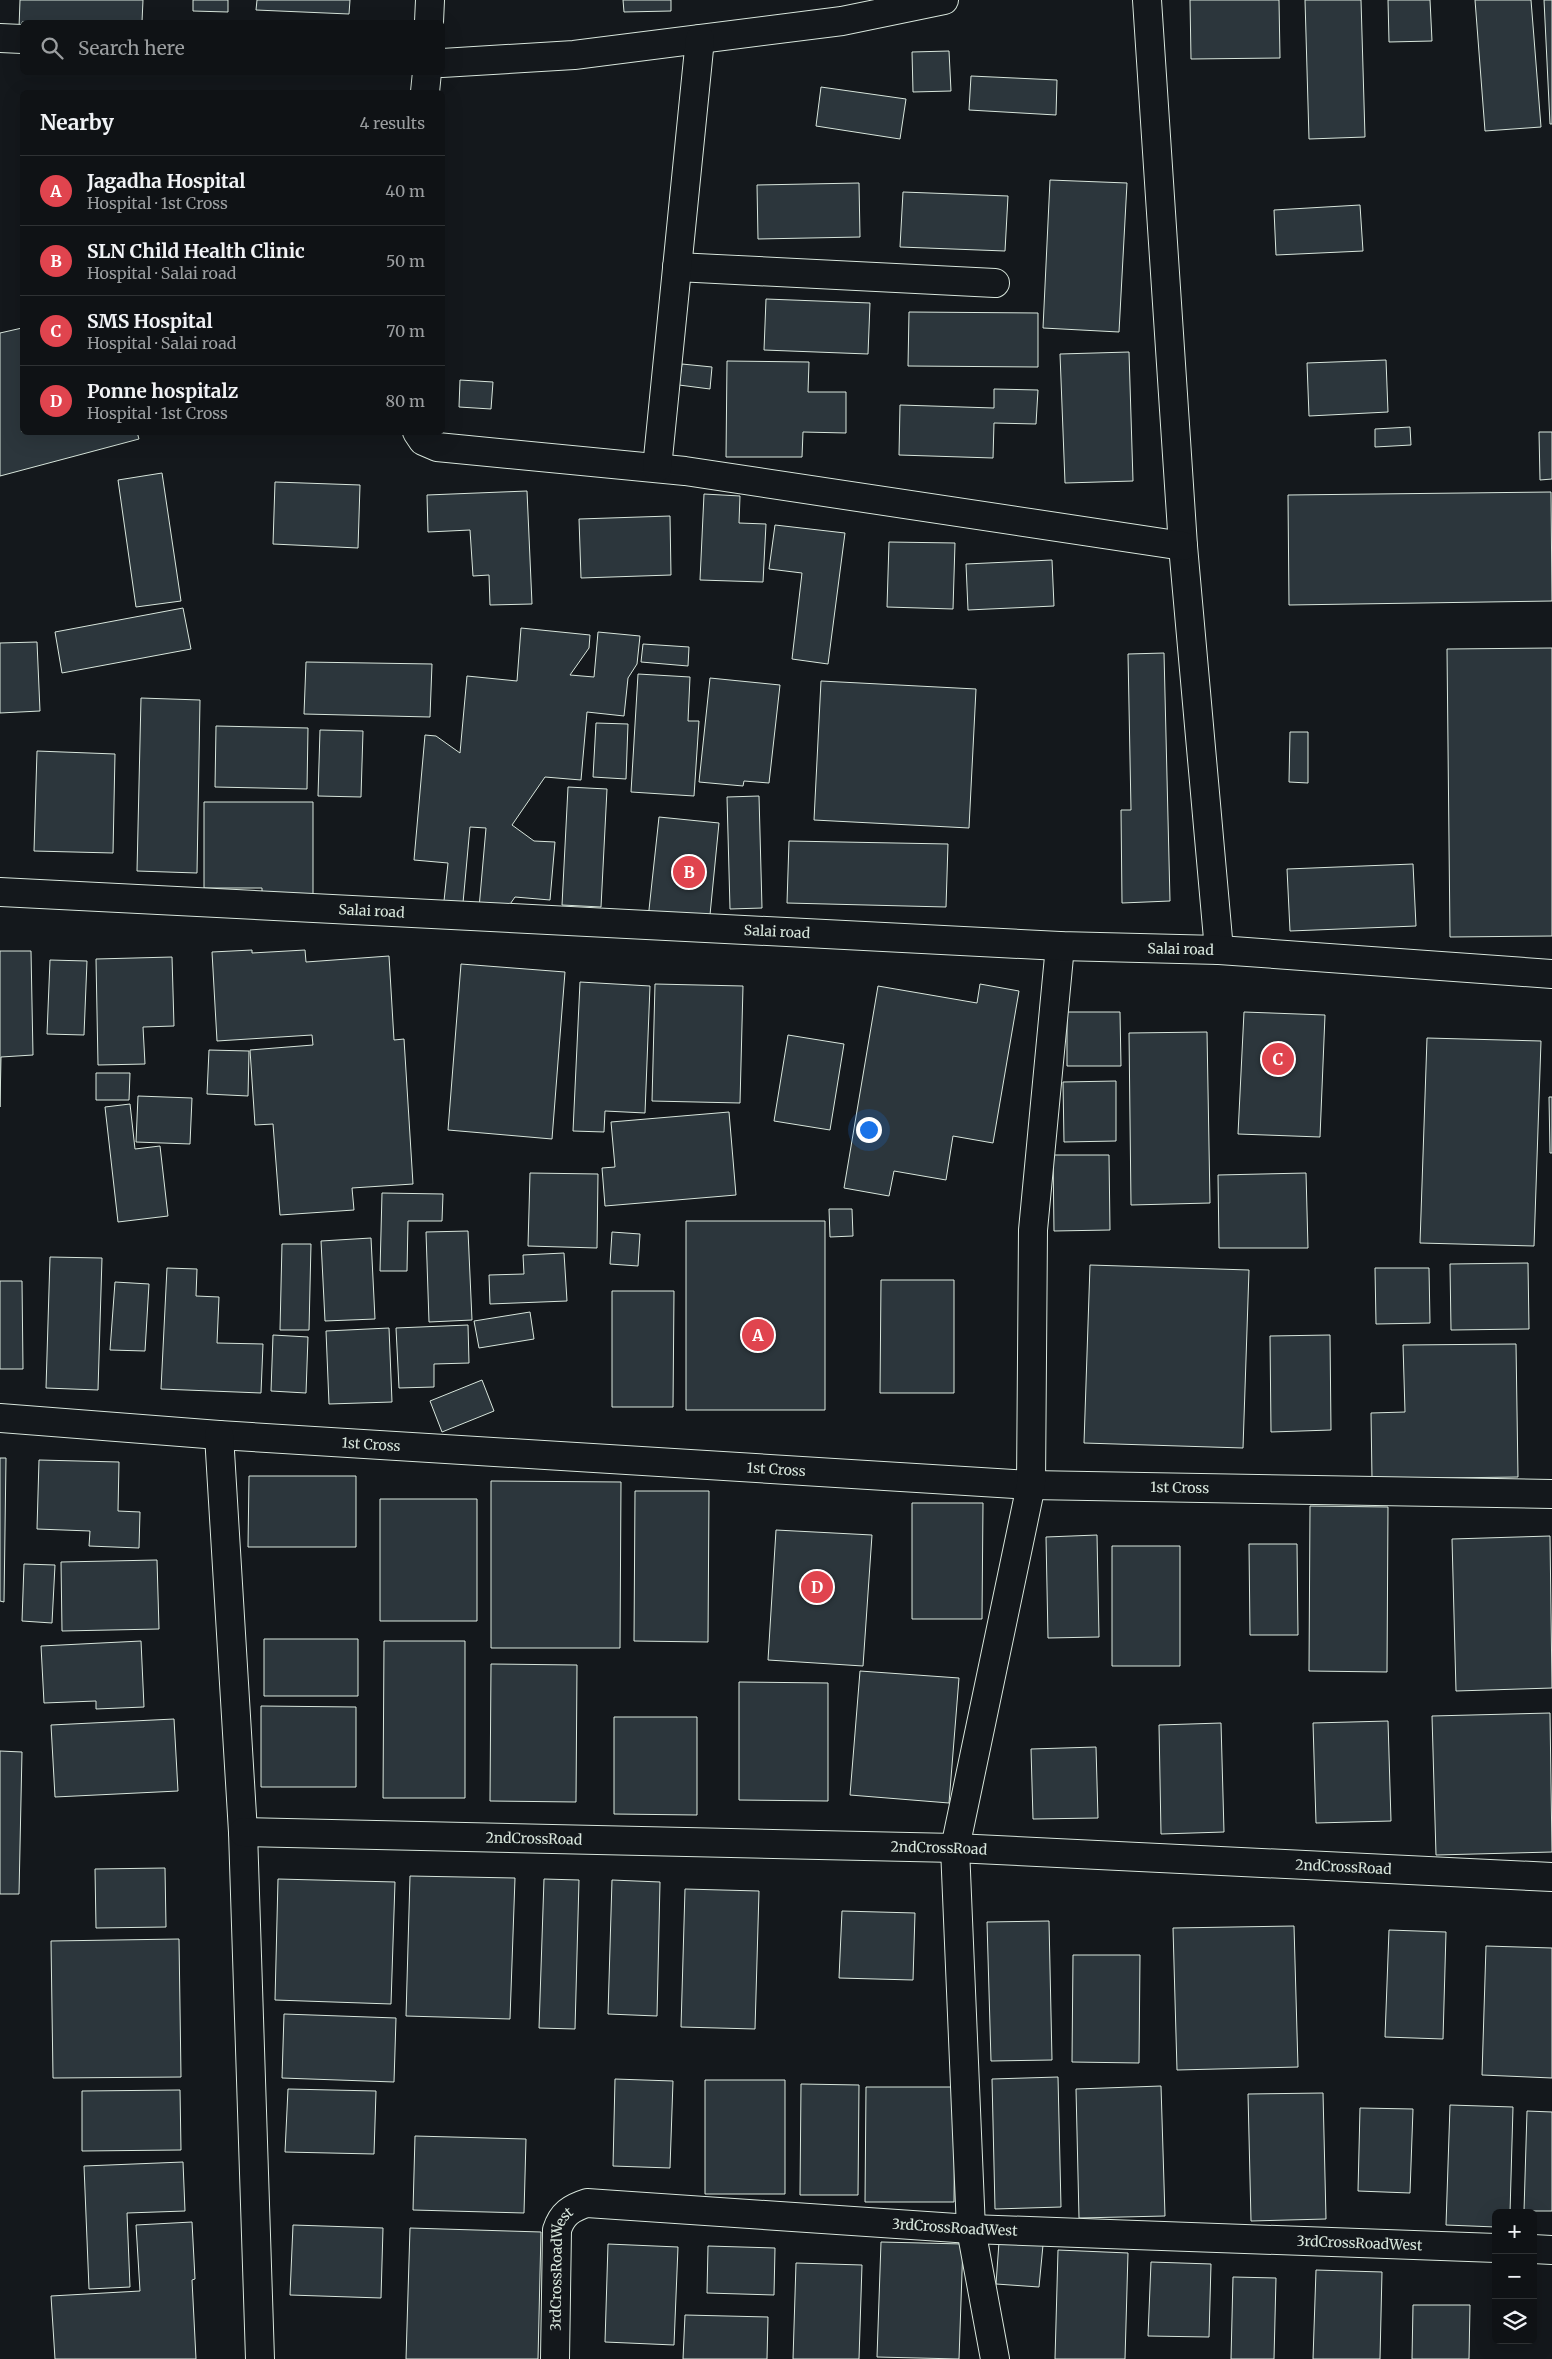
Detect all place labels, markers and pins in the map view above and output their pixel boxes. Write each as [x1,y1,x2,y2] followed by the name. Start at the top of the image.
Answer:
[673,853,705,891] pin: B
[1262,1040,1294,1078] pin: C
[742,1316,774,1354] pin: A
[801,1568,833,1606] pin: D

